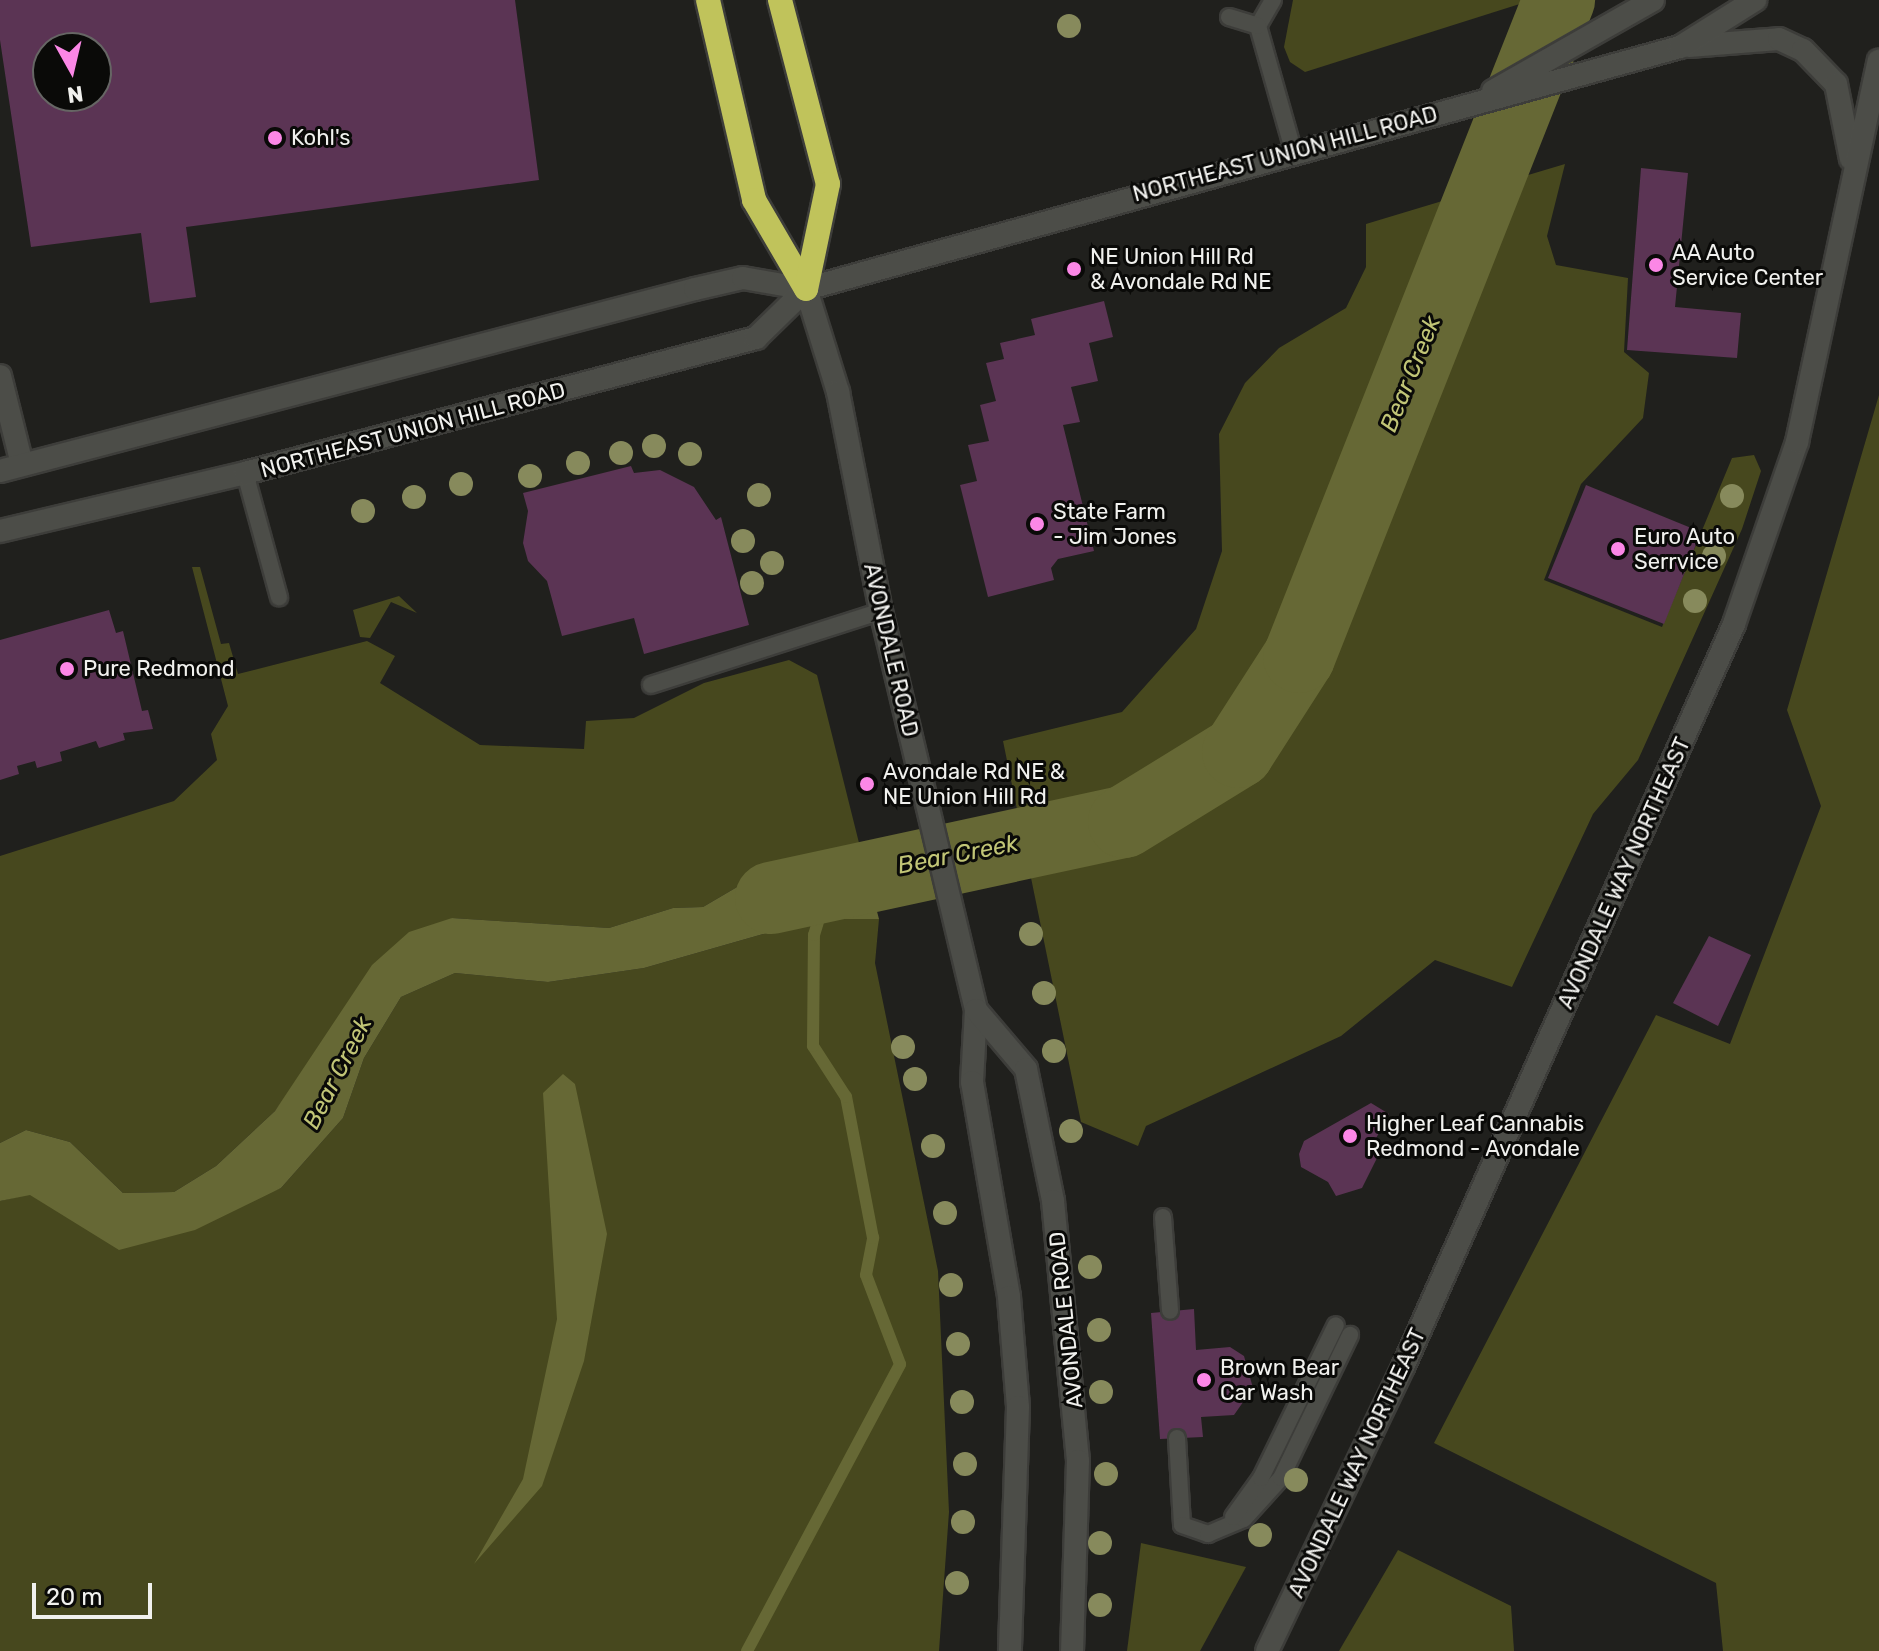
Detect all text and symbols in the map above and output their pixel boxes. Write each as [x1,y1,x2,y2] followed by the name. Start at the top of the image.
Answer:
[32,32,112,112] north arrow
[65,80,85,109] text: N
[1129,100,1441,208] street label: NORTHEAST UNION HILL ROAD
[291,125,350,151] place label: Kohl's
[266,129,284,147] marker: Kohl's
[1672,239,1823,290] place label: AA Auto Service Center
[1090,243,1272,294] place label: NE Union Hill Rd & Avondale Rd NE
[1647,256,1665,274] marker: AA Auto Service Center
[1065,260,1083,278] marker: NE Union Hill Rd & Avondale Rd NE
[1375,312,1447,436] water label: Bear Creek
[257,376,569,484] street label: NORTHEAST UNION HILL ROAD
[1053,498,1177,550] place label: State Farm - Jim Jones
[1028,515,1046,533] marker: State Farm - Jim Jones
[1634,523,1736,574] place label: Euro Auto Serrvice
[1609,540,1627,558] marker: Euro Auto Serrvice
[858,561,924,739] street label: AVONDALE ROAD
[83,656,235,682] place label: Pure Redmond
[58,660,76,678] marker: Pure Redmond
[1552,733,1696,1013] street label: AVONDALE WAY NORTHEAST
[883,758,1065,810] place label: Avondale Rd NE & NE Union Hill Rd
[858,775,876,793] marker: Avondale Rd NE & NE Union Hill Rd
[895,829,1021,881] water label: Bear Creek
[297,1012,379,1134] water label: Bear Creek
[1366,1110,1585,1162] place label: Higher Leaf Cannabis Redmond - Avondale
[1341,1127,1359,1145] marker: Higher Leaf Cannabis Redmond - Avondale
[1044,1230,1088,1410] street label: AVONDALE ROAD
[1283,1324,1431,1602] street label: AVONDALE WAY NORTHEAST
[1220,1354,1339,1406] place label: Brown Bear Car Wash
[1195,1371,1213,1389] marker: Brown Bear Car Wash
[36,1567,156,1617] scale bar
[46,1583,103,1611] text: 20 m

